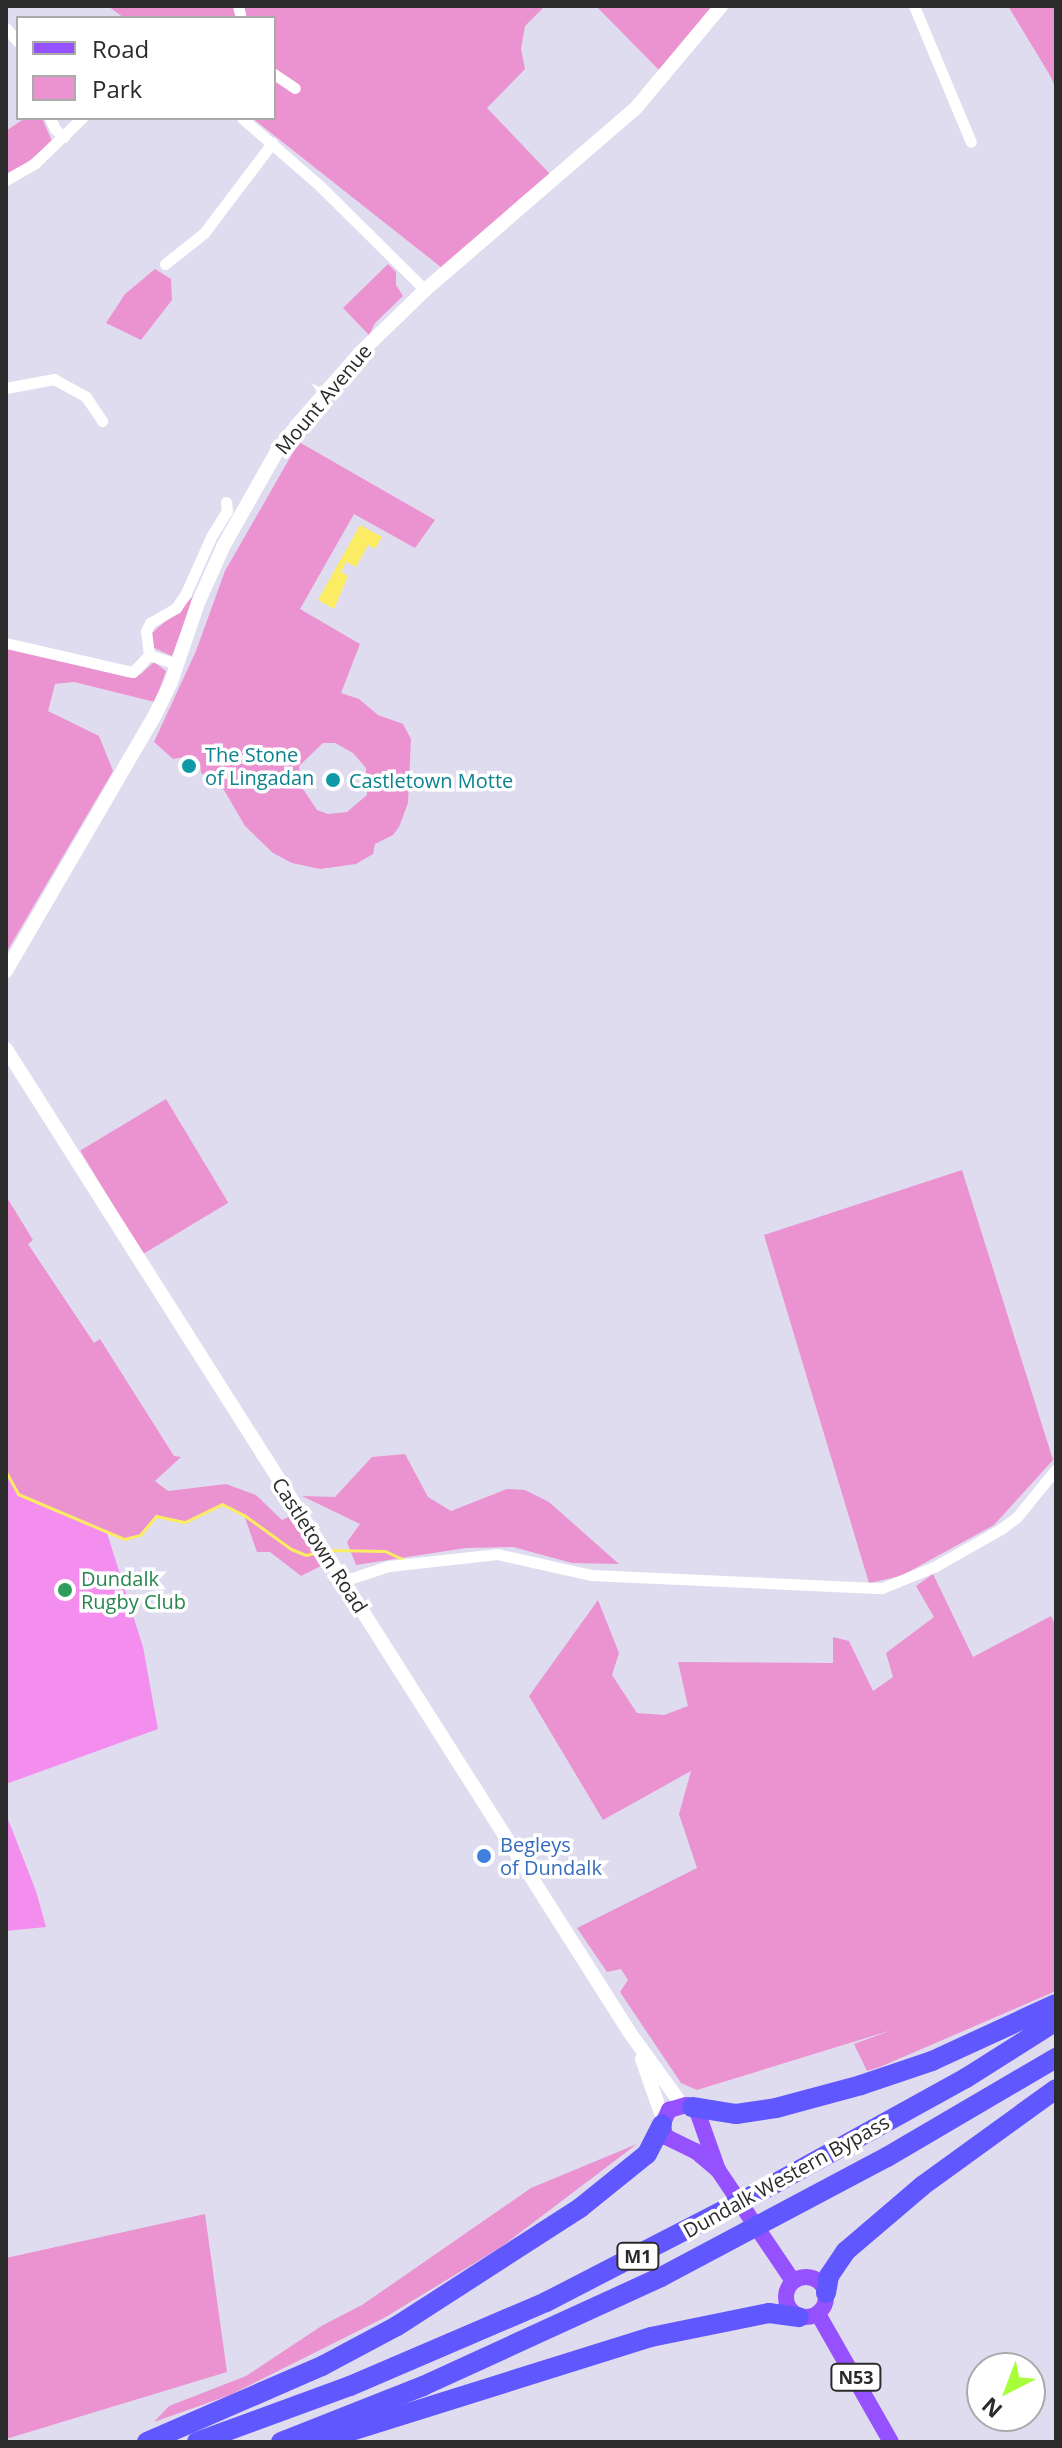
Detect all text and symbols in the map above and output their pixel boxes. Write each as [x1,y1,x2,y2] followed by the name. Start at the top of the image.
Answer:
[16,16,276,120] legend
[92,32,149,65] text: Road
[92,72,142,105] text: Park
[270,339,376,459] street label: Mount Avenue
[205,742,314,789] place label: The Stone of Lingadan
[180,757,198,775] marker: The Stone of Lingadan
[349,768,513,792] place label: Castletown Motte
[324,771,342,789] marker: Castletown Motte
[267,1473,373,1617] street label: Castletown Road
[81,1566,186,1613] place label: Dundalk Rugby Club
[56,1581,74,1599] marker: Dundalk Rugby Club
[500,1832,602,1879] place label: Begleys of Dundalk
[475,1847,493,1865] marker: Begleys of Dundalk
[679,2109,893,2243] street label: Dundalk Western Bypass
[616,2242,660,2270] road number: M1
[966,2352,1046,2432] north arrow
[830,2363,882,2391] road number: N53
[975,2391,1008,2425] text: N

